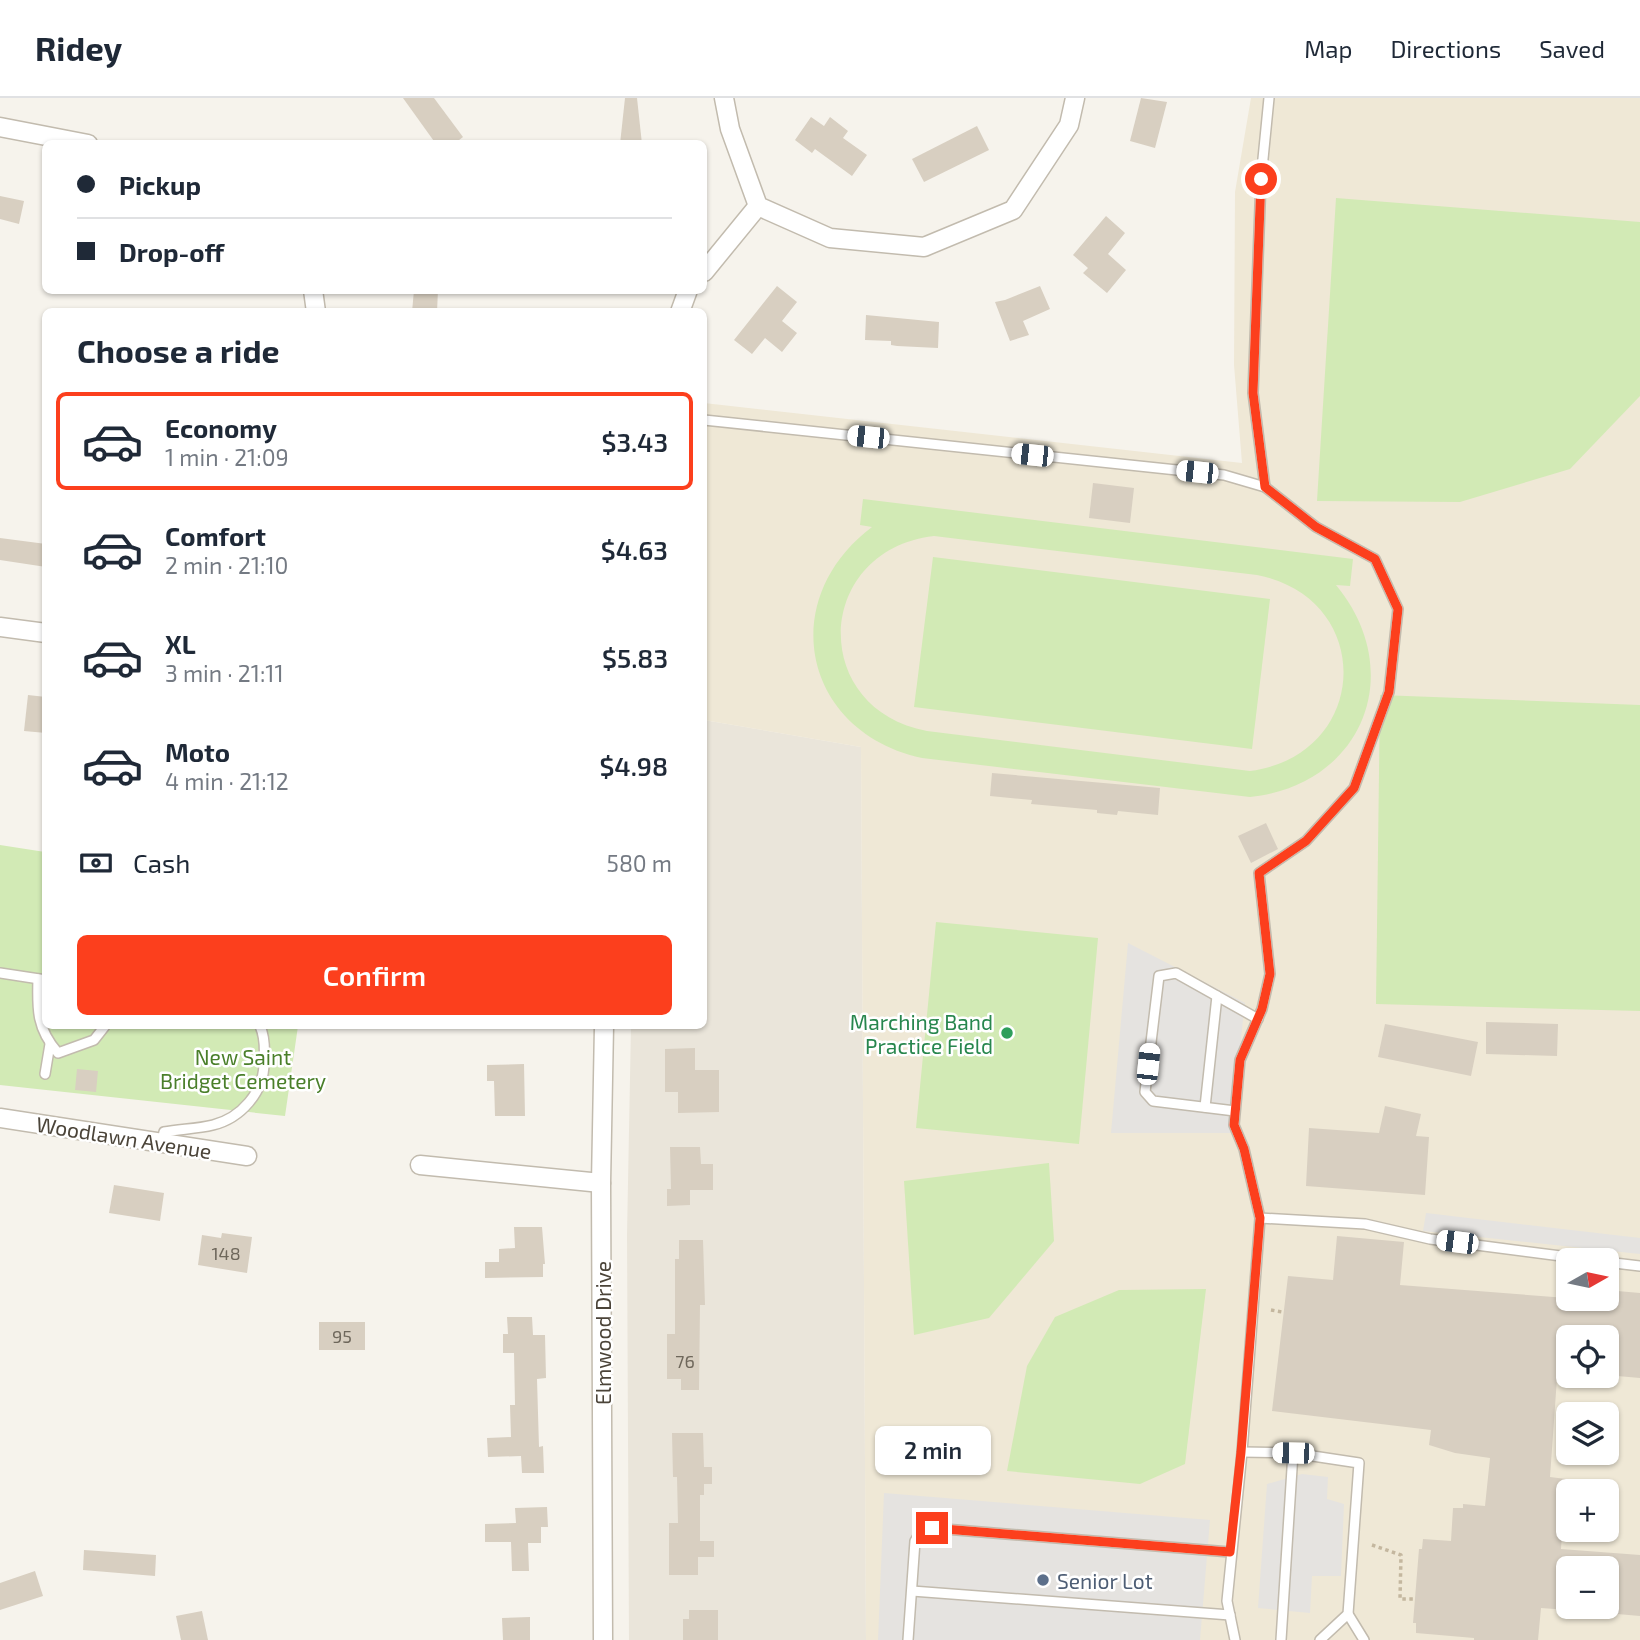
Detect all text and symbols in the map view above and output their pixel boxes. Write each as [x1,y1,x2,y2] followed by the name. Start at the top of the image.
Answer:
[35,28,122,68] text: Ridey
[1304,34,1352,63] text: Map
[1390,34,1501,63] text: Directions
[1539,34,1605,63] text: Saved
[1245,163,1277,195] route start
[119,169,201,200] text: Pickup
[119,236,224,267] text: Drop-off
[77,331,280,369] text: Choose a ride
[81,410,144,473] icon: car
[165,412,277,443] text: Economy
[847,424,890,450] car
[602,426,668,457] text: $3.43
[1011,442,1054,468] car
[165,443,289,471] text: 1 min · 21:09
[1176,459,1219,485] car
[81,518,144,581] icon: car
[165,520,266,551] text: Comfort
[601,534,668,565] text: $4.63
[165,551,289,579] text: 2 min · 21:10
[81,626,144,689] icon: car
[165,628,196,659] text: XL
[602,642,668,673] text: $5.83
[165,659,284,687] text: 3 min · 21:11
[81,734,144,797] icon: car
[165,736,230,767] text: Moto
[599,750,668,781] text: $4.98
[165,767,289,795] text: 4 min · 21:12
[77,844,115,882] icon: cash
[133,847,190,878] text: Cash
[607,849,672,877] text: 580 m
[77,935,672,1015] button: Confirm
[850,1009,993,1058] place label: Marching Band Practice Field
[999,1025,1015,1041] marker: Marching Band Practice Field
[1136,1042,1161,1086] car
[160,1044,326,1093] park label: New Saint Bridget Cemetery
[35,1111,213,1163] street label: Woodlawn Avenue
[1435,1229,1480,1255] car
[211,1242,241,1264] house number: 148
[1556,1248,1619,1311] north arrow
[1556,1248,1619,1619] map controls
[590,1261,615,1405] street label: Elmwood Drive
[332,1325,352,1347] house number: 95
[1556,1325,1619,1388] button: locate
[675,1350,695,1372] house number: 76
[1556,1402,1619,1465] button: layers
[874,1426,990,1476] callout: 2 min
[904,1436,962,1464] text: 2 min
[1272,1442,1315,1464] car
[1556,1479,1619,1542] button: +
[916,1512,948,1544] route end
[1556,1556,1619,1619] button: −
[1057,1568,1153,1593] place label: Senior Lot
[1035,1572,1051,1588] marker: Senior Lot

